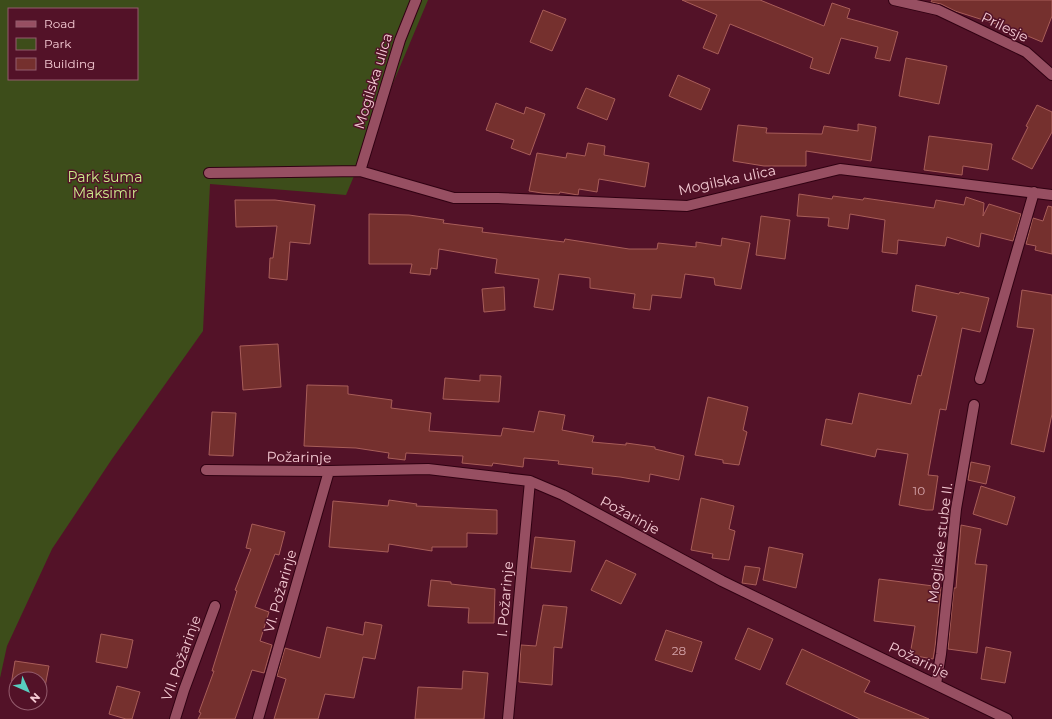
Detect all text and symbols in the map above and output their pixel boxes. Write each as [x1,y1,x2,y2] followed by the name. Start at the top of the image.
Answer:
[8,8,138,80] legend
[978,8,1032,46] street label: Prilesje
[44,16,75,31] text: Road
[350,31,396,131] street label: Mogilska ulica
[44,36,72,51] text: Park
[44,56,95,71] text: Building
[677,161,777,199] street label: Mogilska ulica
[67,168,143,202] park label: Park šuma Maksimir
[266,447,332,467] street label: Požarinje
[924,482,956,604] street label: Mogilske stube II.
[913,483,925,498] house number: 10
[597,492,663,538] street label: Požarinje
[260,547,300,635] street label: VI. Požarinje
[493,560,517,638] street label: I. Požarinje
[157,613,205,703] street label: VII. Požarinje
[886,638,952,682] street label: Požarinje
[672,643,687,658] house number: 28
[8,671,48,711] north arrow
[27,690,43,706] text: N

